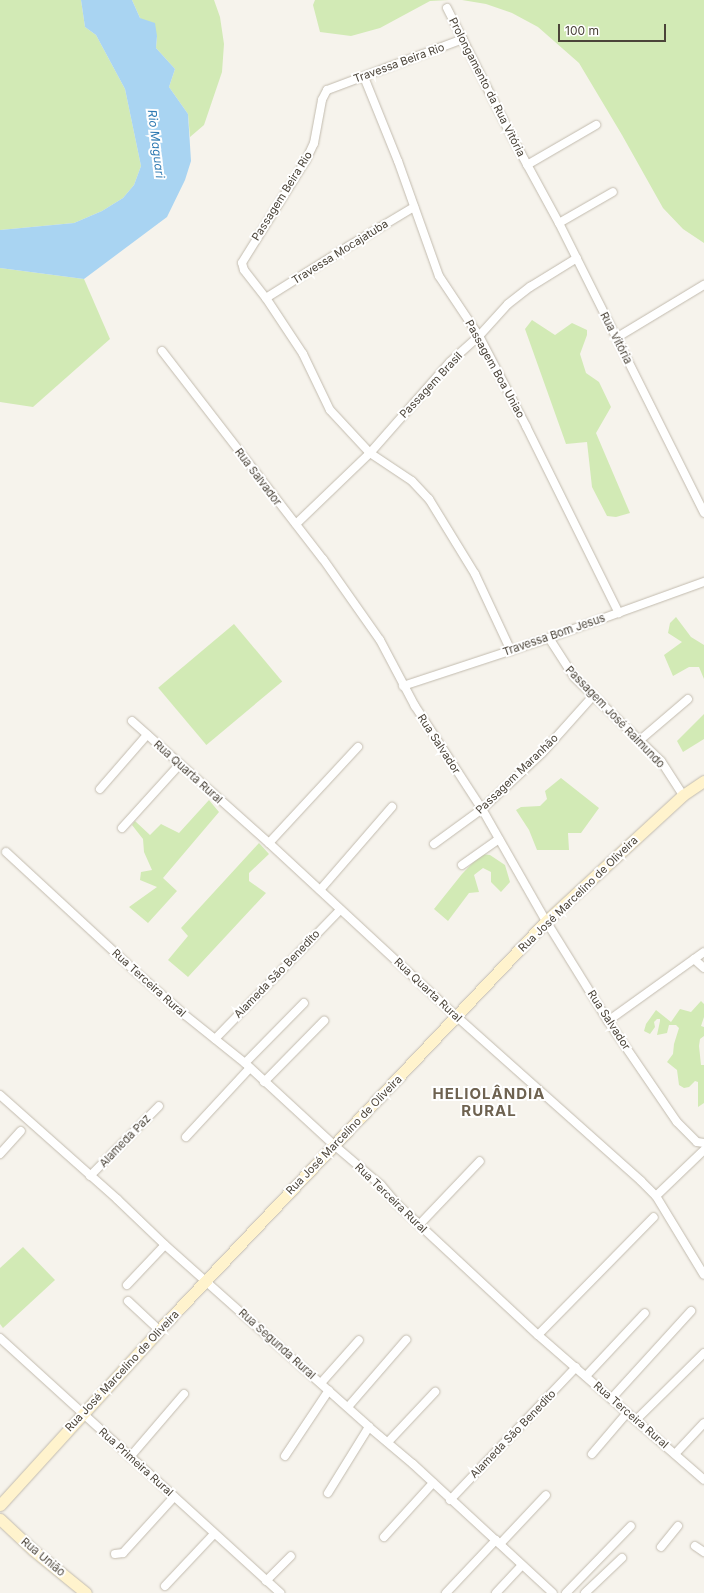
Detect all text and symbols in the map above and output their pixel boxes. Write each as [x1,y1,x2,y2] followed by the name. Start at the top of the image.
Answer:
[446,15,528,159] street label: Prolongamento da Rua Vitória
[560,16,668,42] scale bar
[565,23,599,38] text: 100 m
[352,40,446,86] street label: Travessa Beira Rio
[145,109,167,179] water label: Rio Maguari
[249,149,315,243] street label: Passagem Beira Rio
[289,217,391,287] street label: Travessa Mocajatuba
[597,310,635,366] street label: Rua Vitória
[463,318,527,420] street label: Passagem Boa Uniao
[397,349,465,421] street label: Passagem Brasil
[232,446,284,508] street label: Rua Salvador
[501,611,607,659] street label: Travessa Bom Jesus
[563,663,667,771] street label: Passagem José Raimundo
[415,712,463,776] street label: Rua Salvador
[473,731,561,817] street label: Passagem Maranhão
[151,738,225,806] street label: Rua Quarta Rural
[516,833,640,955] street label: Rua José Marcelino de Oliveira
[231,927,323,1021] street label: Alameda São Benedito
[109,946,189,1020] street label: Rua Terceira Rural
[391,955,465,1025] street label: Rua Quarta Rural
[585,988,633,1052] street label: Rua Salvador
[283,1073,405,1197] street label: Rua José Marcelino de Oliveira
[433,1084,545,1119] district label: HELIOLÂNDIA RURAL
[97,1112,153,1170] street label: Alameda Paz
[352,1160,430,1236] street label: Rua Terceira Rural
[236,1306,318,1382] street label: Rua Segunda Rural
[62,1308,182,1434] street label: Rua José Marcelino de Oliveira
[591,1379,671,1451] street label: Rua Terceira Rural
[467,1387,559,1481] street label: Alameda São Benedito
[96,1425,176,1499] street label: Rua Primeira Rural
[18,1535,68,1579] street label: Rua União

